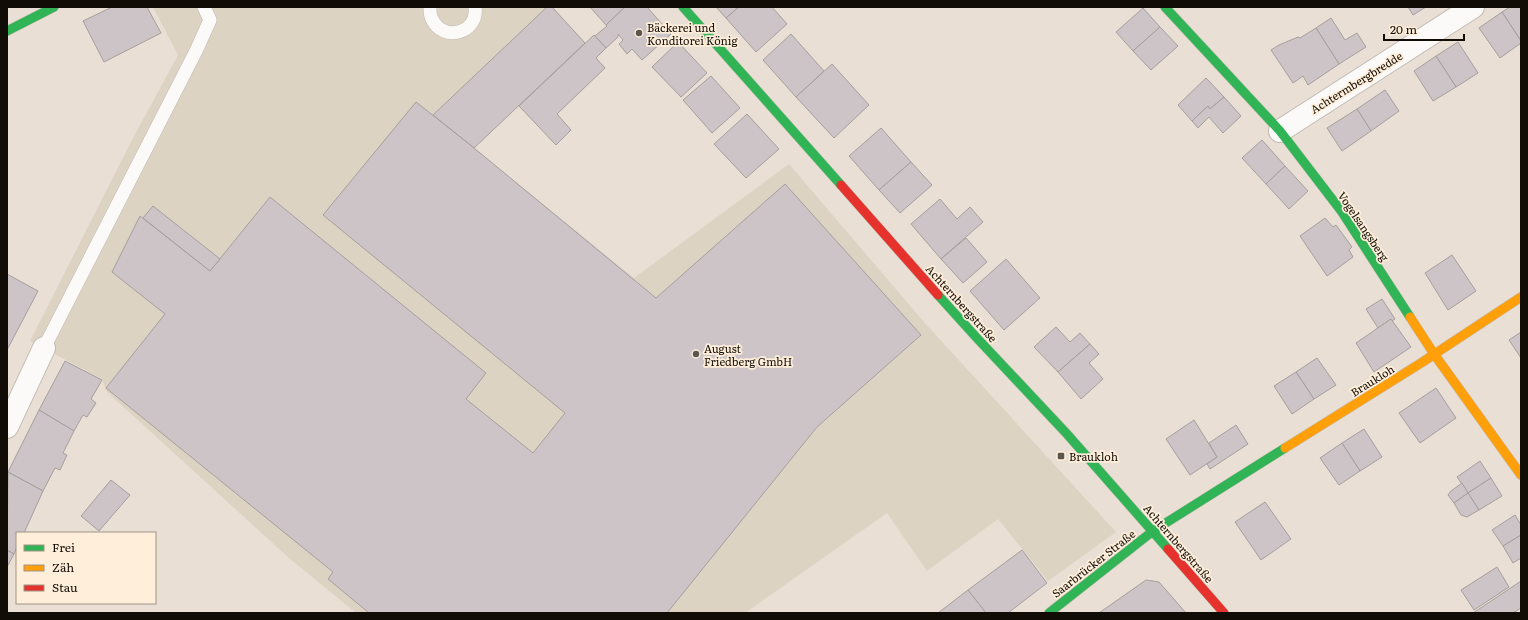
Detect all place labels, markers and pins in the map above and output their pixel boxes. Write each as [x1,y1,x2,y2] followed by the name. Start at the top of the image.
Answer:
[647,19,738,48] place label: Bäckerei und Konditorei König
[634,28,644,38] marker: Bäckerei und Konditorei König
[704,340,792,369] place label: August Friedberg GmbH
[691,349,701,359] marker: August Friedberg GmbH
[1069,448,1118,464] place label: Braukloh
[1056,451,1066,461] marker: Braukloh

